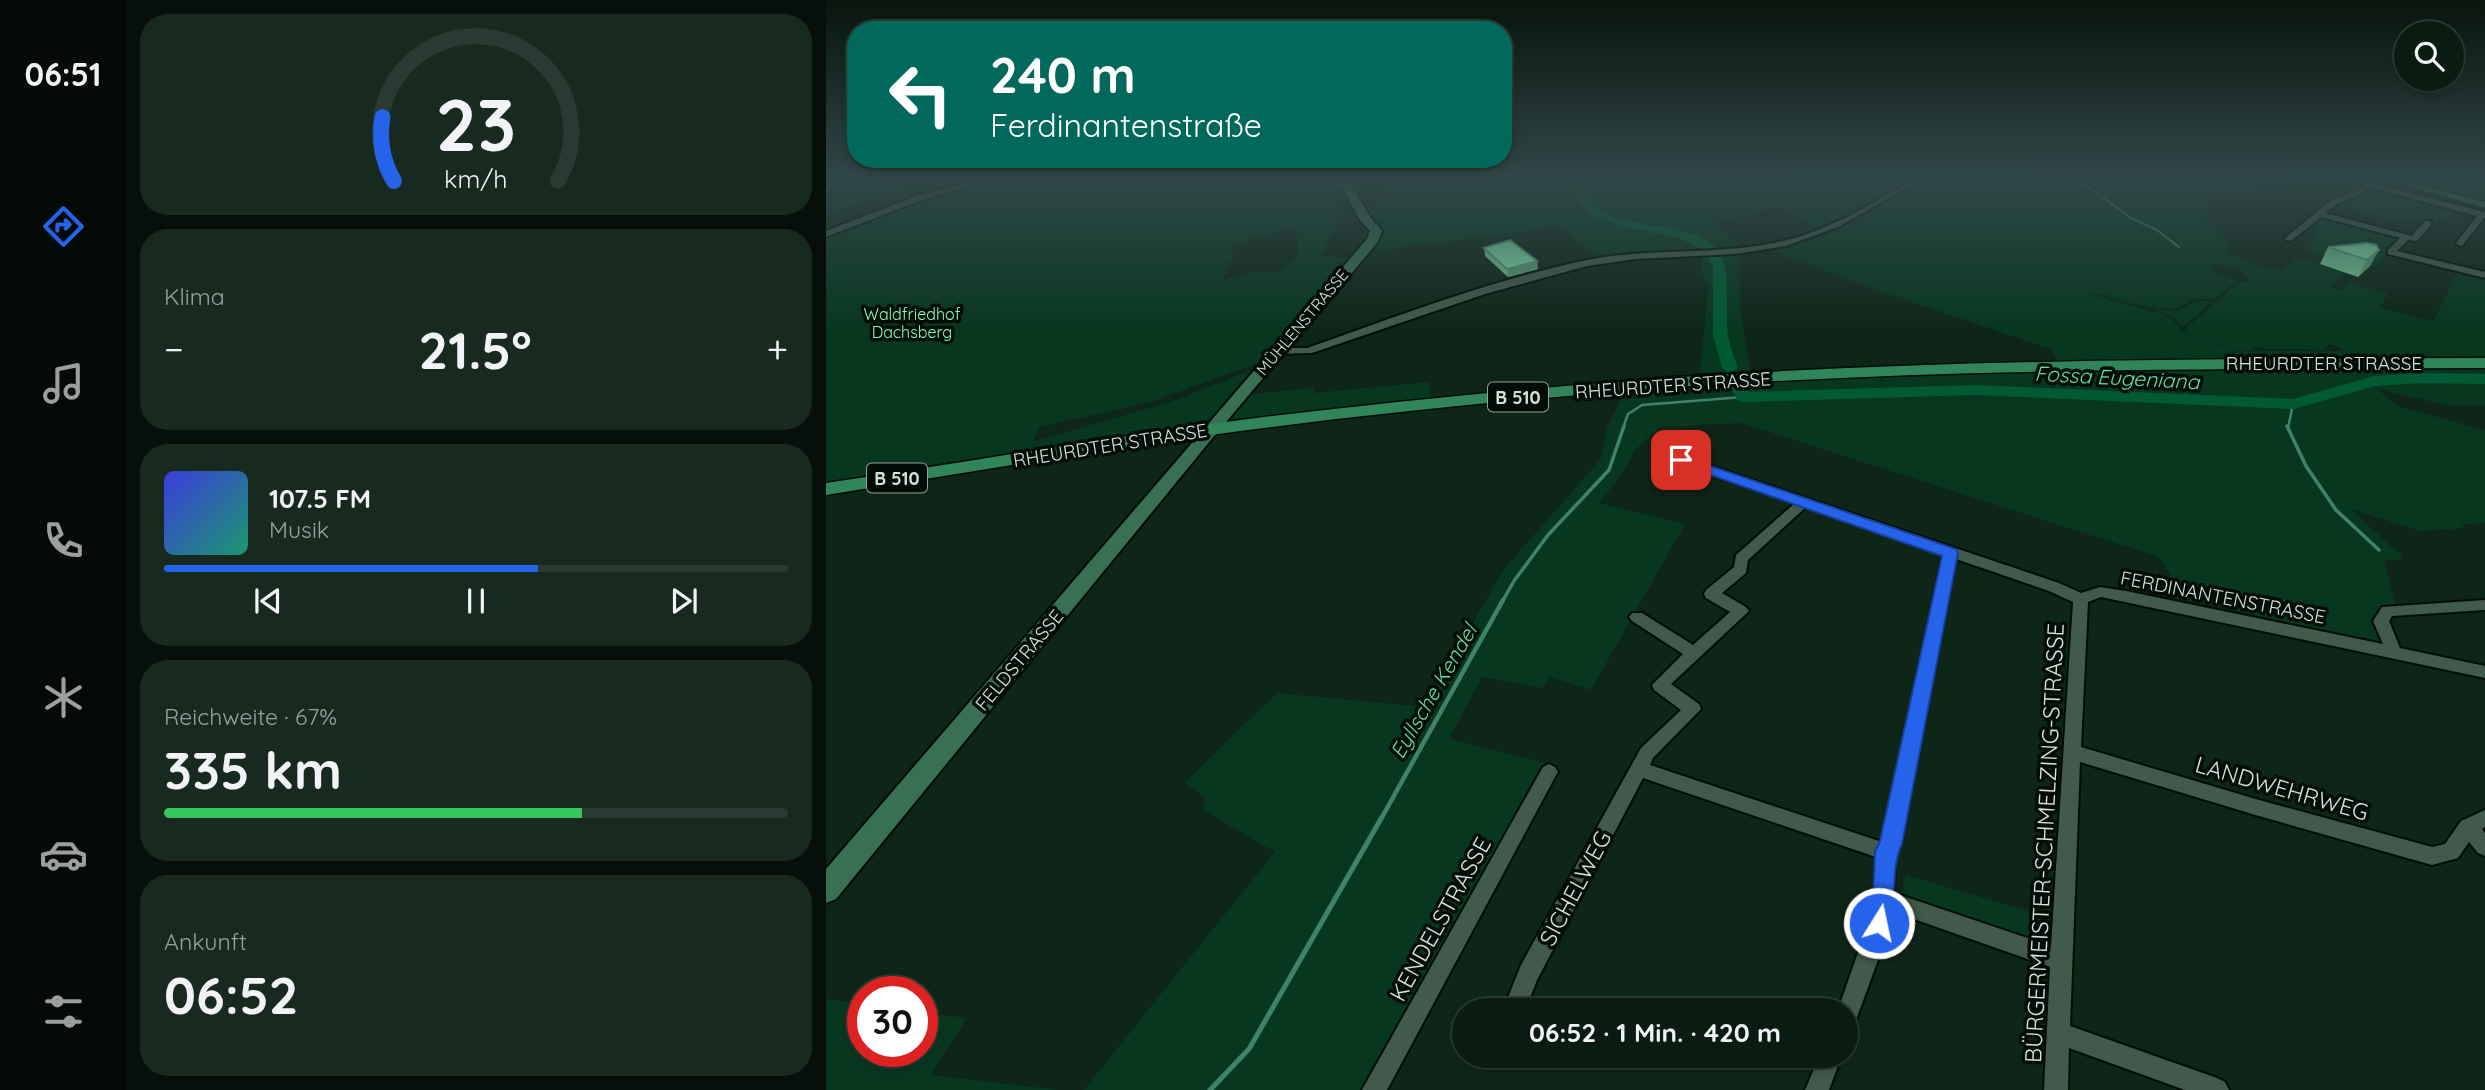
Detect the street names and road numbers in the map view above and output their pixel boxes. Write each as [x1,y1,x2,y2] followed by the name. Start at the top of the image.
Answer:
[1252,265,1352,379] street label: MÜHLENSTRASSE
[2226,351,2422,375] street label: RHEURDTER STRASSE
[1574,366,1772,404] street label: RHEURDTER STRASSE
[1488,382,1548,412] road number: B 510
[1011,418,1209,472] street label: RHEURDTER STRASSE
[867,464,927,492] road number: B 510
[2119,565,2327,629] street label: FERDINANTENSTRASSE
[970,605,1068,715] street label: FELDSTRASSE
[2018,622,2070,1064] street label: BÜRGERMEISTER-SCHMELZING-STRASSE
[2192,749,2372,827] street label: LANDWEHRWEG
[1533,826,1617,950] street label: SICHELWEG
[1383,832,1497,1006] street label: KENDELSTRASSE

